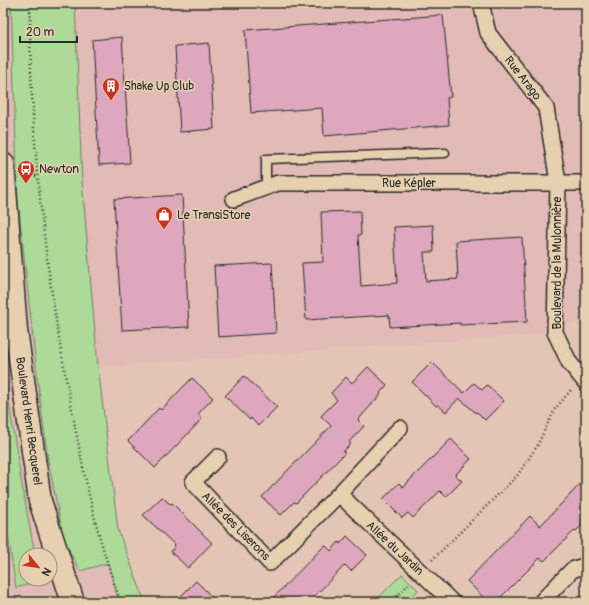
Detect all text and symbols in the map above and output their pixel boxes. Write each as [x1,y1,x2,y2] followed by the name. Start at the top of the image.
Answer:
[20,18,77,44] scale bar
[26,25,55,40] text: 20 m
[501,53,545,104] street label: Rue Arago
[101,76,121,101] building icon: Shake Up Club
[124,79,194,94] place label: Shake Up Club
[16,159,36,184] bus stop icon: Newton
[39,162,79,177] place label: Newton
[382,176,437,191] street label: Rue Képler
[550,196,565,330] street label: Boulevard de la Mulonnière
[154,205,174,230] shop icon: Le TransiStore
[177,208,250,223] place label: Le TransiStore
[12,356,45,486] street label: Boulevard Henri Becquerel
[198,489,273,564] street label: Allée des Liserons
[363,518,427,579] street label: Allée du Jardin
[18,547,58,587] north arrow
[38,565,54,579] text: N

